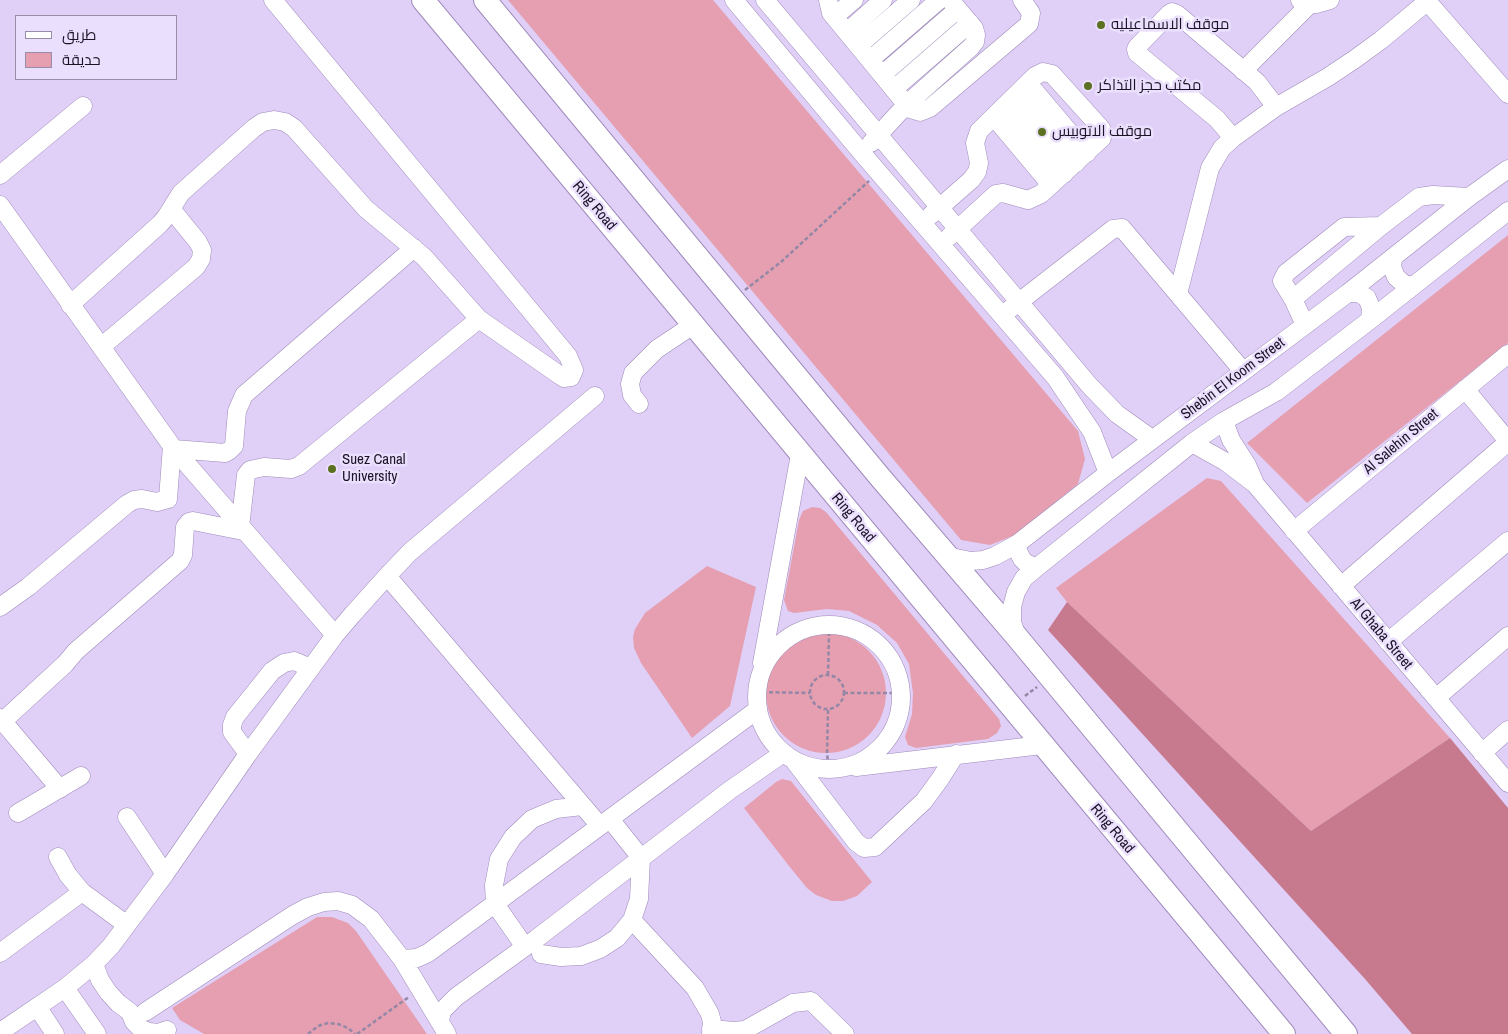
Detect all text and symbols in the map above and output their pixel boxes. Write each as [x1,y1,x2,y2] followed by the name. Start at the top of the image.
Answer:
[15,15,178,80] legend
[1111,16,1229,34] place label: موقف الاسماعيليه
[1095,19,1107,31] marker: موقف الاسماعيليه
[62,24,96,45] text: طريق
[62,49,101,70] text: حديقة
[1098,77,1201,95] place label: مكتب حجز التذاكر
[1082,80,1094,92] marker: مكتب حجز التذاكر
[1052,123,1152,141] place label: موقف الاتوبيس
[1036,126,1048,138] marker: موقف الاتوبيس
[568,178,620,234] street label: Ring Road
[1178,334,1288,424] street label: Shebin El Koom Street
[1360,405,1442,479] street label: Al Salehin Street
[342,451,406,486] place label: Suez Canal University
[326,463,338,475] marker: Suez Canal University
[827,490,879,546] street label: Ring Road
[1346,595,1416,673] street label: Al Ghaba Street
[1086,801,1138,857] street label: Ring Road

